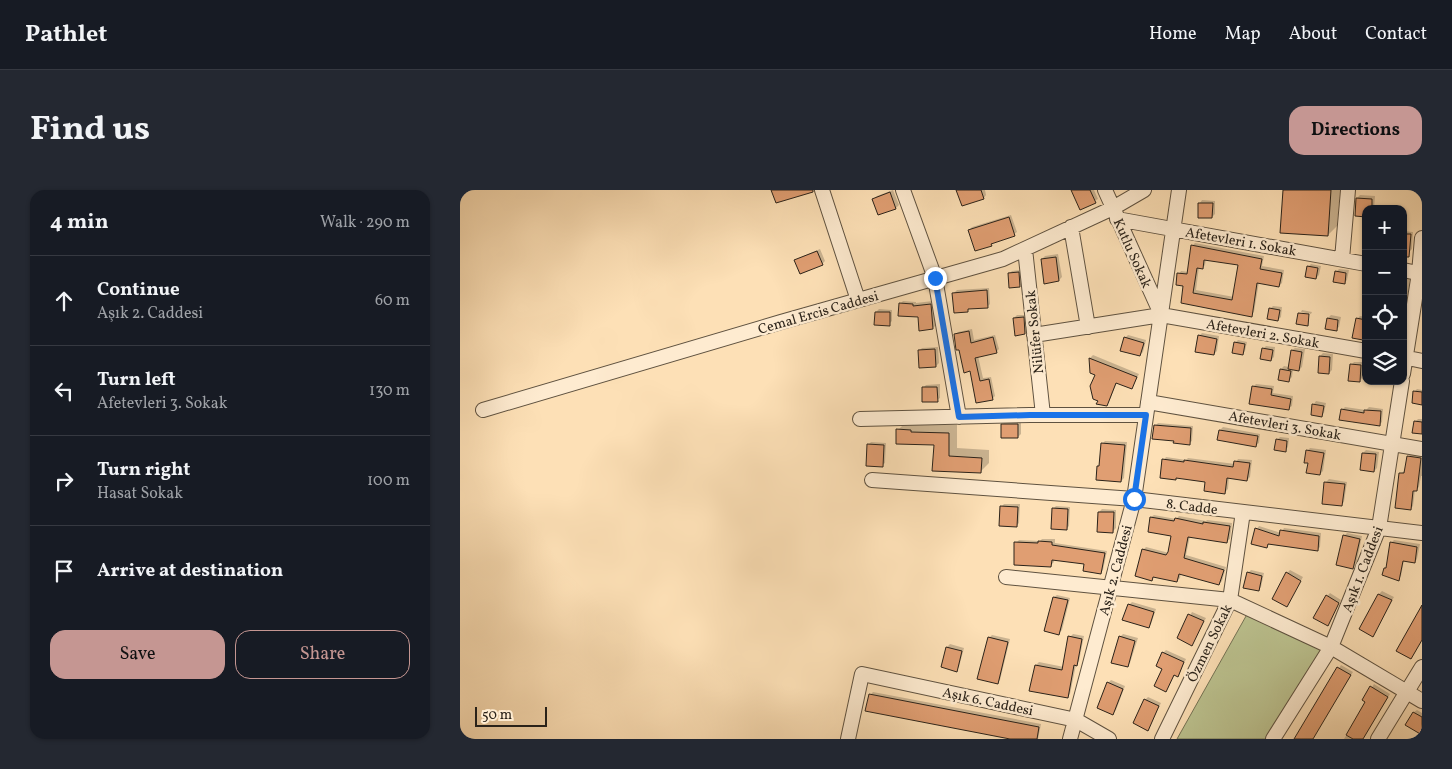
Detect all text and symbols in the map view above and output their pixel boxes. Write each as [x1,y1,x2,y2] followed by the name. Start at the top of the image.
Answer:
[25,18,107,52] text: Pathlet
[1149,22,1197,47] text: Home
[1225,22,1261,47] text: Map
[1289,22,1337,47] text: About
[1365,22,1427,47] text: Contact
[30,106,150,154] text: Find us
[1289,106,1422,155] button: Directions
[1362,205,1407,385] map controls
[1362,205,1407,250] button: +
[50,208,109,237] text: 4 min
[320,212,410,234] text: Walk · 290 m
[1108,216,1156,292] street label: Kutlu Sokak
[1184,223,1298,262] street label: Afetevleri 1. Sokak
[1362,250,1407,295] button: −
[924,267,947,290] route end
[97,277,180,303] text: Continue
[50,287,78,315] icon: ahead
[756,287,881,340] street label: Cemal Ercis Caddesi
[1022,289,1049,375] street label: Nilüfer Sokak
[375,290,410,312] text: 60 m
[1362,295,1407,340] button: locate
[97,303,203,325] text: Aşık 2. Caddesi
[1205,315,1321,354] street label: Afetevleri 2. Sokak
[1362,340,1407,385] button: layers
[97,367,176,393] text: Turn left
[50,377,78,405] icon: left
[369,380,410,402] text: 130 m
[97,393,228,415] text: Afetevleri 3. Sokak
[1227,407,1343,446] street label: Afetevleri 3. Sokak
[97,457,190,483] text: Turn right
[50,467,78,495] icon: right
[367,470,410,492] text: 100 m
[97,483,183,505] text: Hasat Sokak
[1123,488,1146,511] route start
[1165,495,1219,520] street label: 8. Cadde
[1095,523,1138,618] street label: Aşık 2. Caddesi
[1338,524,1389,615] street label: Aşık 1. Caddesi
[50,557,78,585] icon: arrive
[97,558,283,584] text: Arrive at destination
[1183,601,1238,686] street label: Özmen Sokak
[50,630,225,679] button: Save
[235,630,410,679] button: Share
[941,684,1035,721] street label: Aşık 6. Caddesi
[475,704,548,727] scale bar
[482,706,512,725] text: 50 m

